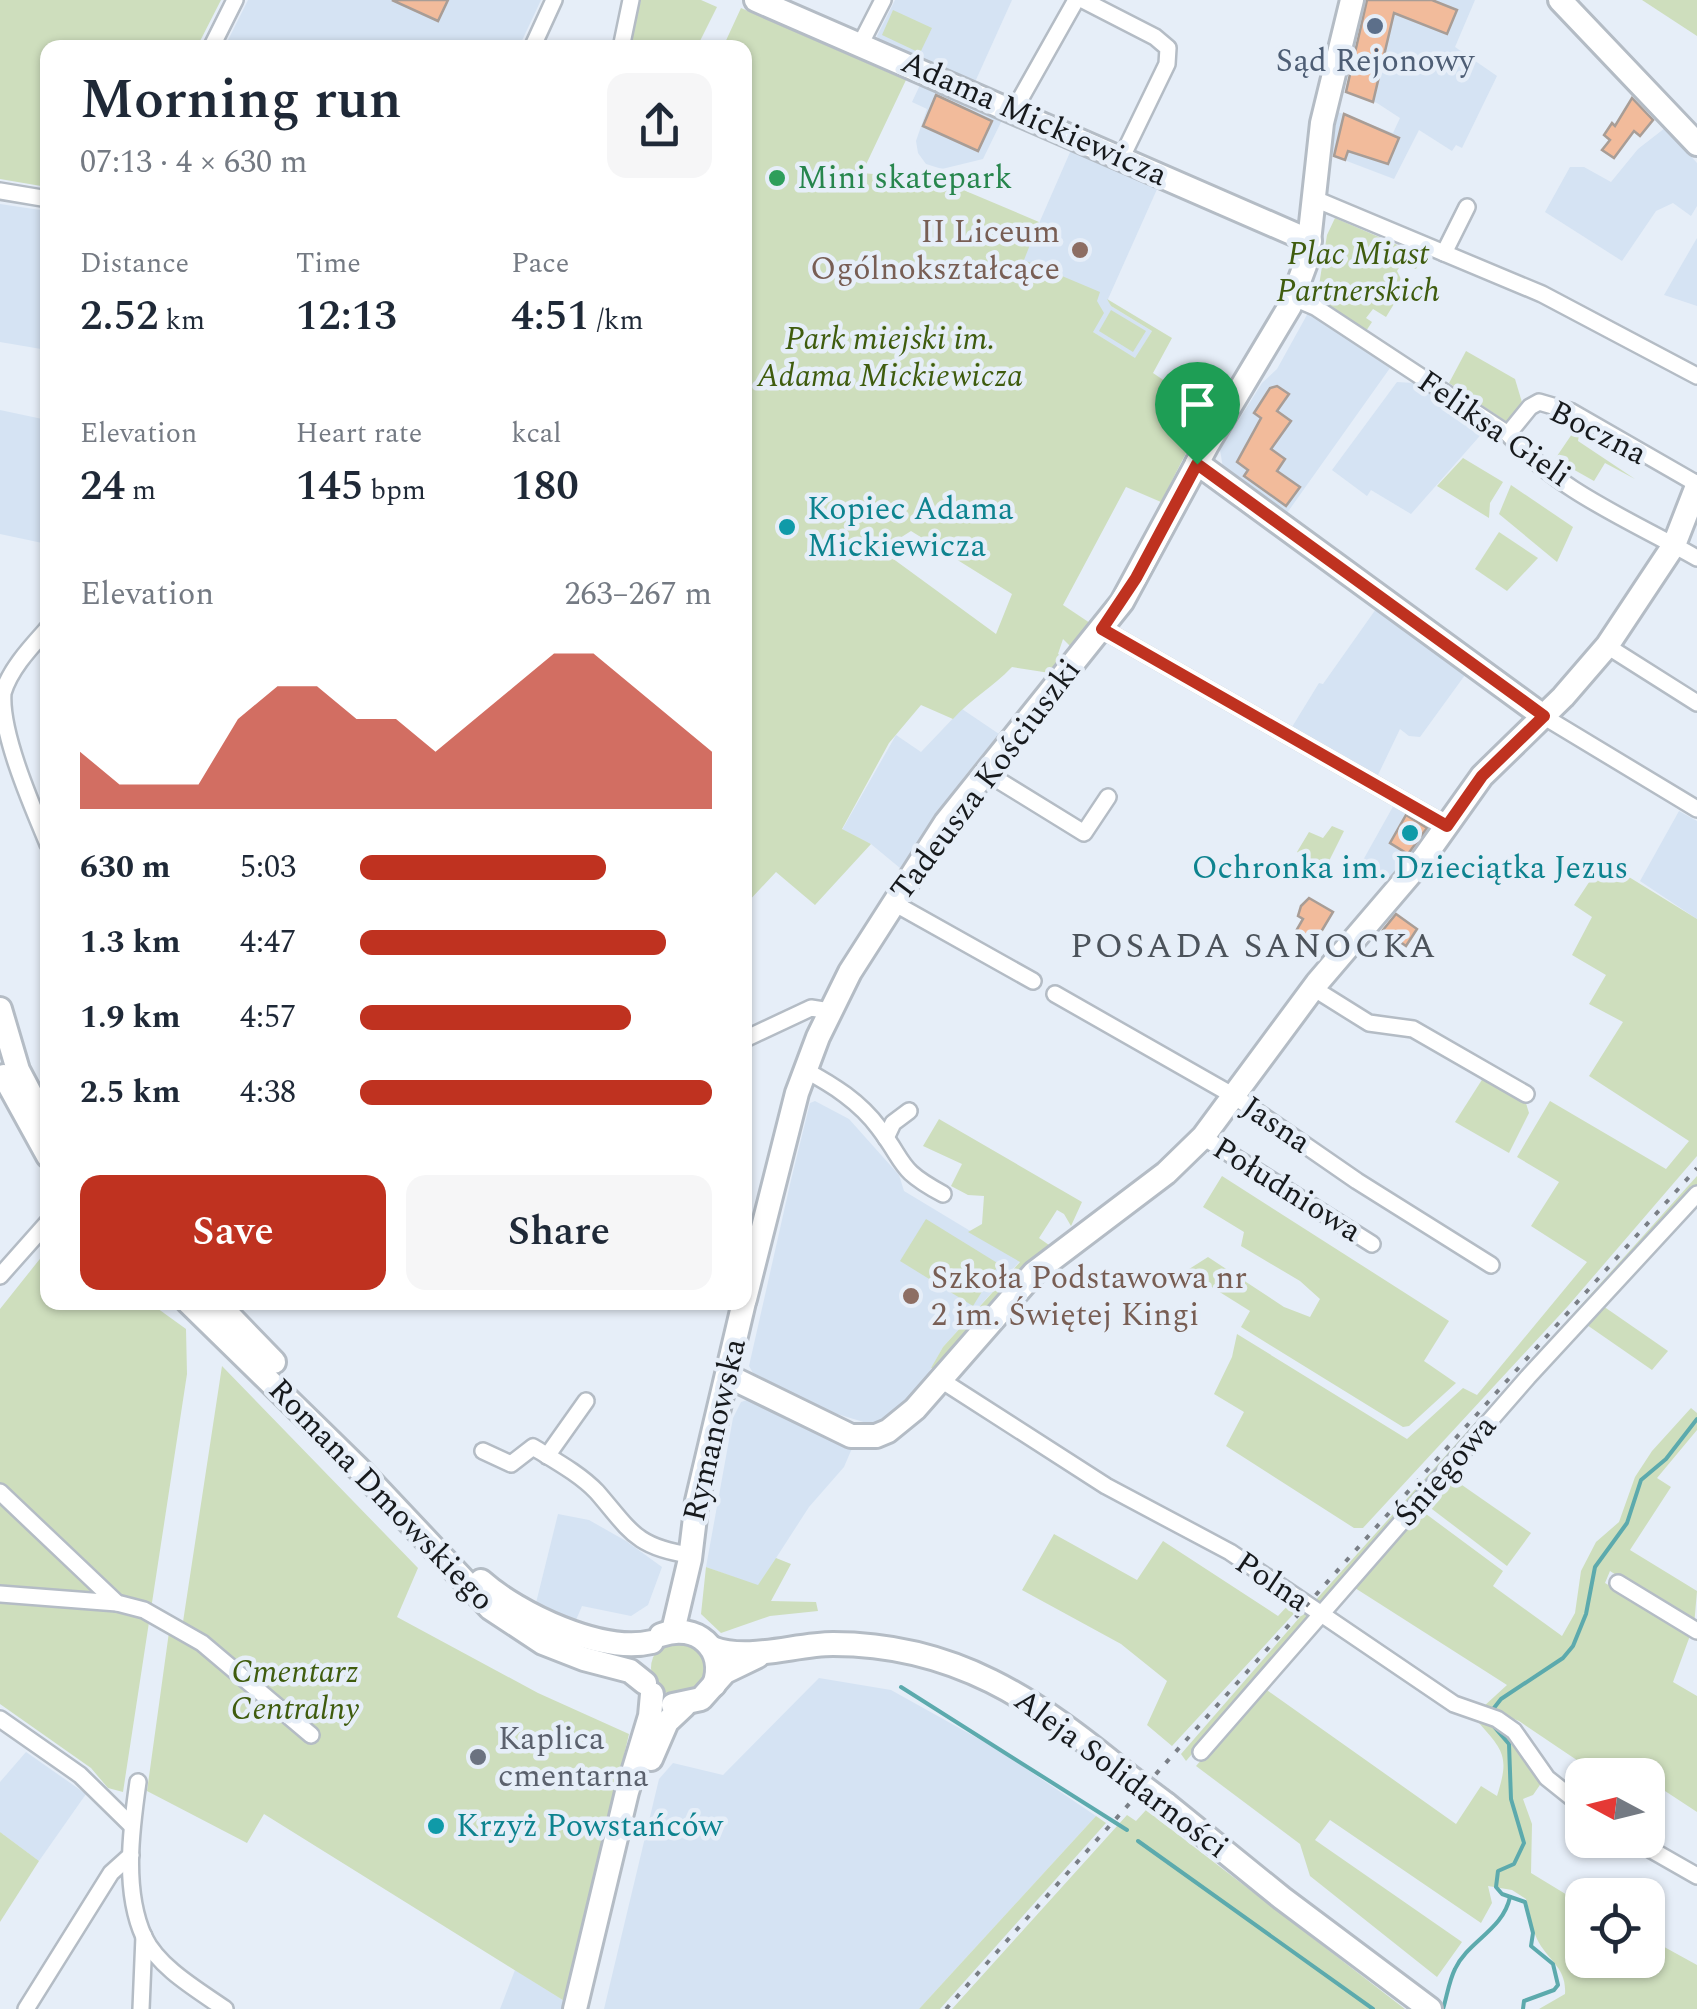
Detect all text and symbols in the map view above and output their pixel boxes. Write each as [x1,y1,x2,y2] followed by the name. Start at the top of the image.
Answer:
[1364,15,1386,37] marker: Sąd Rejonowy
[1276,37,1476,86] place label: Sąd Rejonowy
[893,38,1175,200] street label: Adama Mickiewicza
[80,59,402,142] text: Morning run
[607,73,712,178] button: share
[80,138,308,187] text: 07:13 · 4 × 630 m
[797,154,1012,203] place label: Mini skatepark
[766,167,788,189] marker: Mini skatepark
[810,208,1060,294] place label: II Liceum Ogólnokształcące
[1276,230,1440,316] park label: Plac Miast Partnerskich
[1069,239,1091,261] marker: II Liceum Ogólnokształcące
[80,242,189,285] text: Distance
[296,242,361,285] text: Time
[511,242,569,285] text: Pace
[80,285,159,348] text: 2.52
[296,285,397,348] text: 12:13
[511,285,590,348] text: 4:51
[159,299,205,342] text: km
[590,299,644,342] text: /km
[756,315,1023,401] park label: Park miejski im. Adama Mickiewicza
[1407,358,1581,500] street label: Feliksa Gieli
[1155,362,1240,465] pin
[1170,377,1225,432] icon: arrive
[1541,388,1656,479] street label: Boczna
[80,412,197,455] text: Elevation
[296,412,422,455] text: Heart rate
[511,412,562,455] text: kcal
[80,455,125,518] text: 24
[296,455,363,518] text: 145
[511,455,579,518] text: 180
[125,469,156,512] text: m
[363,469,426,512] text: bpm
[807,485,1014,571] place label: Kopiec Adama Mickiewicza
[776,516,798,538] marker: Kopiec Adama Mickiewicza
[80,570,214,619] text: Elevation
[564,570,712,619] text: 263–267 m
[878,648,1094,912] street label: Tadeusza Kościuszki
[1399,822,1421,844] marker: Ochronka im. Dzieciątka Jezus
[80,843,171,892] text: 630 m
[240,843,296,892] text: 5:03
[1192,844,1628,893] place label: Ochronka im. Dzieciątka Jezus
[80,918,181,967] text: 1.3 km
[240,918,296,967] text: 4:47
[1070,920,1438,973] district label: POSADA SANOCKA
[80,993,181,1042] text: 1.9 km
[240,993,296,1042] text: 4:57
[80,1068,181,1117] text: 2.5 km
[240,1068,296,1117] text: 4:38
[1231,1084,1321,1167] street label: Jasna
[1203,1125,1371,1255] street label: Południowa
[80,1175,386,1290] button: Save
[406,1175,712,1290] button: Share
[931,1254,1247,1340] place label: Szkoła Podstawowa nr 2 im. Świętej Kingi
[900,1285,922,1307] marker: Szkoła Podstawowa nr 2 im. Świętej Kingi
[670,1333,760,1526] street label: Rymanowska
[256,1367,506,1623] street label: Romana Dmowskiego
[1383,1404,1509,1538] street label: Śniegowa
[1225,1539,1319,1625] street label: Polna
[231,1648,359,1734] park label: Cmentarz Centralny
[1003,1677,1239,1871] street label: Aleja Solidarności
[498,1715,649,1801] place label: Kaplica cmentarna
[467,1746,489,1768] marker: Kaplica cmentarna
[1565,1758,1665,1858] north arrow
[1565,1758,1665,1978] map controls
[456,1802,724,1851] place label: Krzyż Powstańców
[425,1815,447,1837] marker: Krzyż Powstańców
[1565,1878,1665,1978] button: locate

